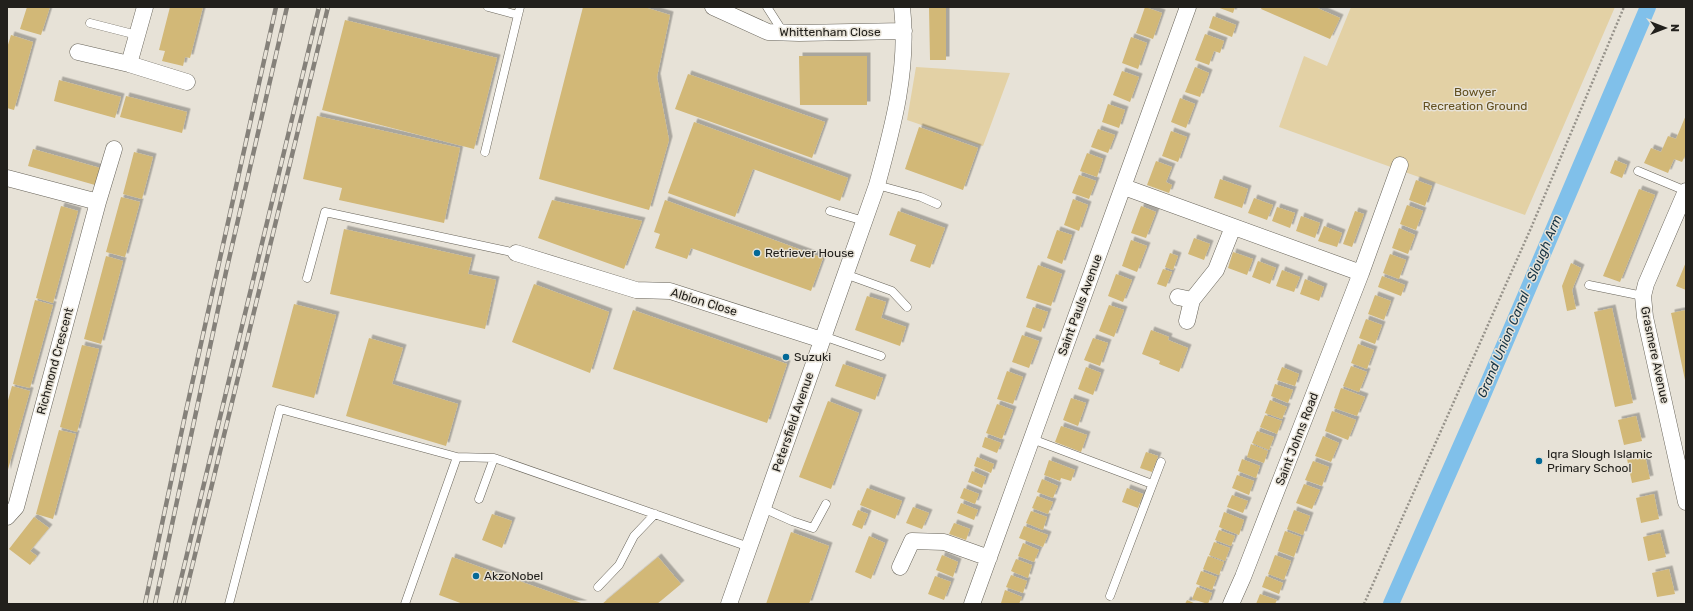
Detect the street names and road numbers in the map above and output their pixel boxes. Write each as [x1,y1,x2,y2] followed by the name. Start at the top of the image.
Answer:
[779,25,881,39] street label: Whittenham Close
[1055,252,1105,358] street label: Saint Pauls Avenue
[669,285,739,319] street label: Albion Close
[1638,305,1672,405] street label: Grasmere Avenue
[34,306,76,416] street label: Richmond Crescent
[769,370,817,474] street label: Petersfield Avenue
[1273,391,1321,487] street label: Saint Johns Road

